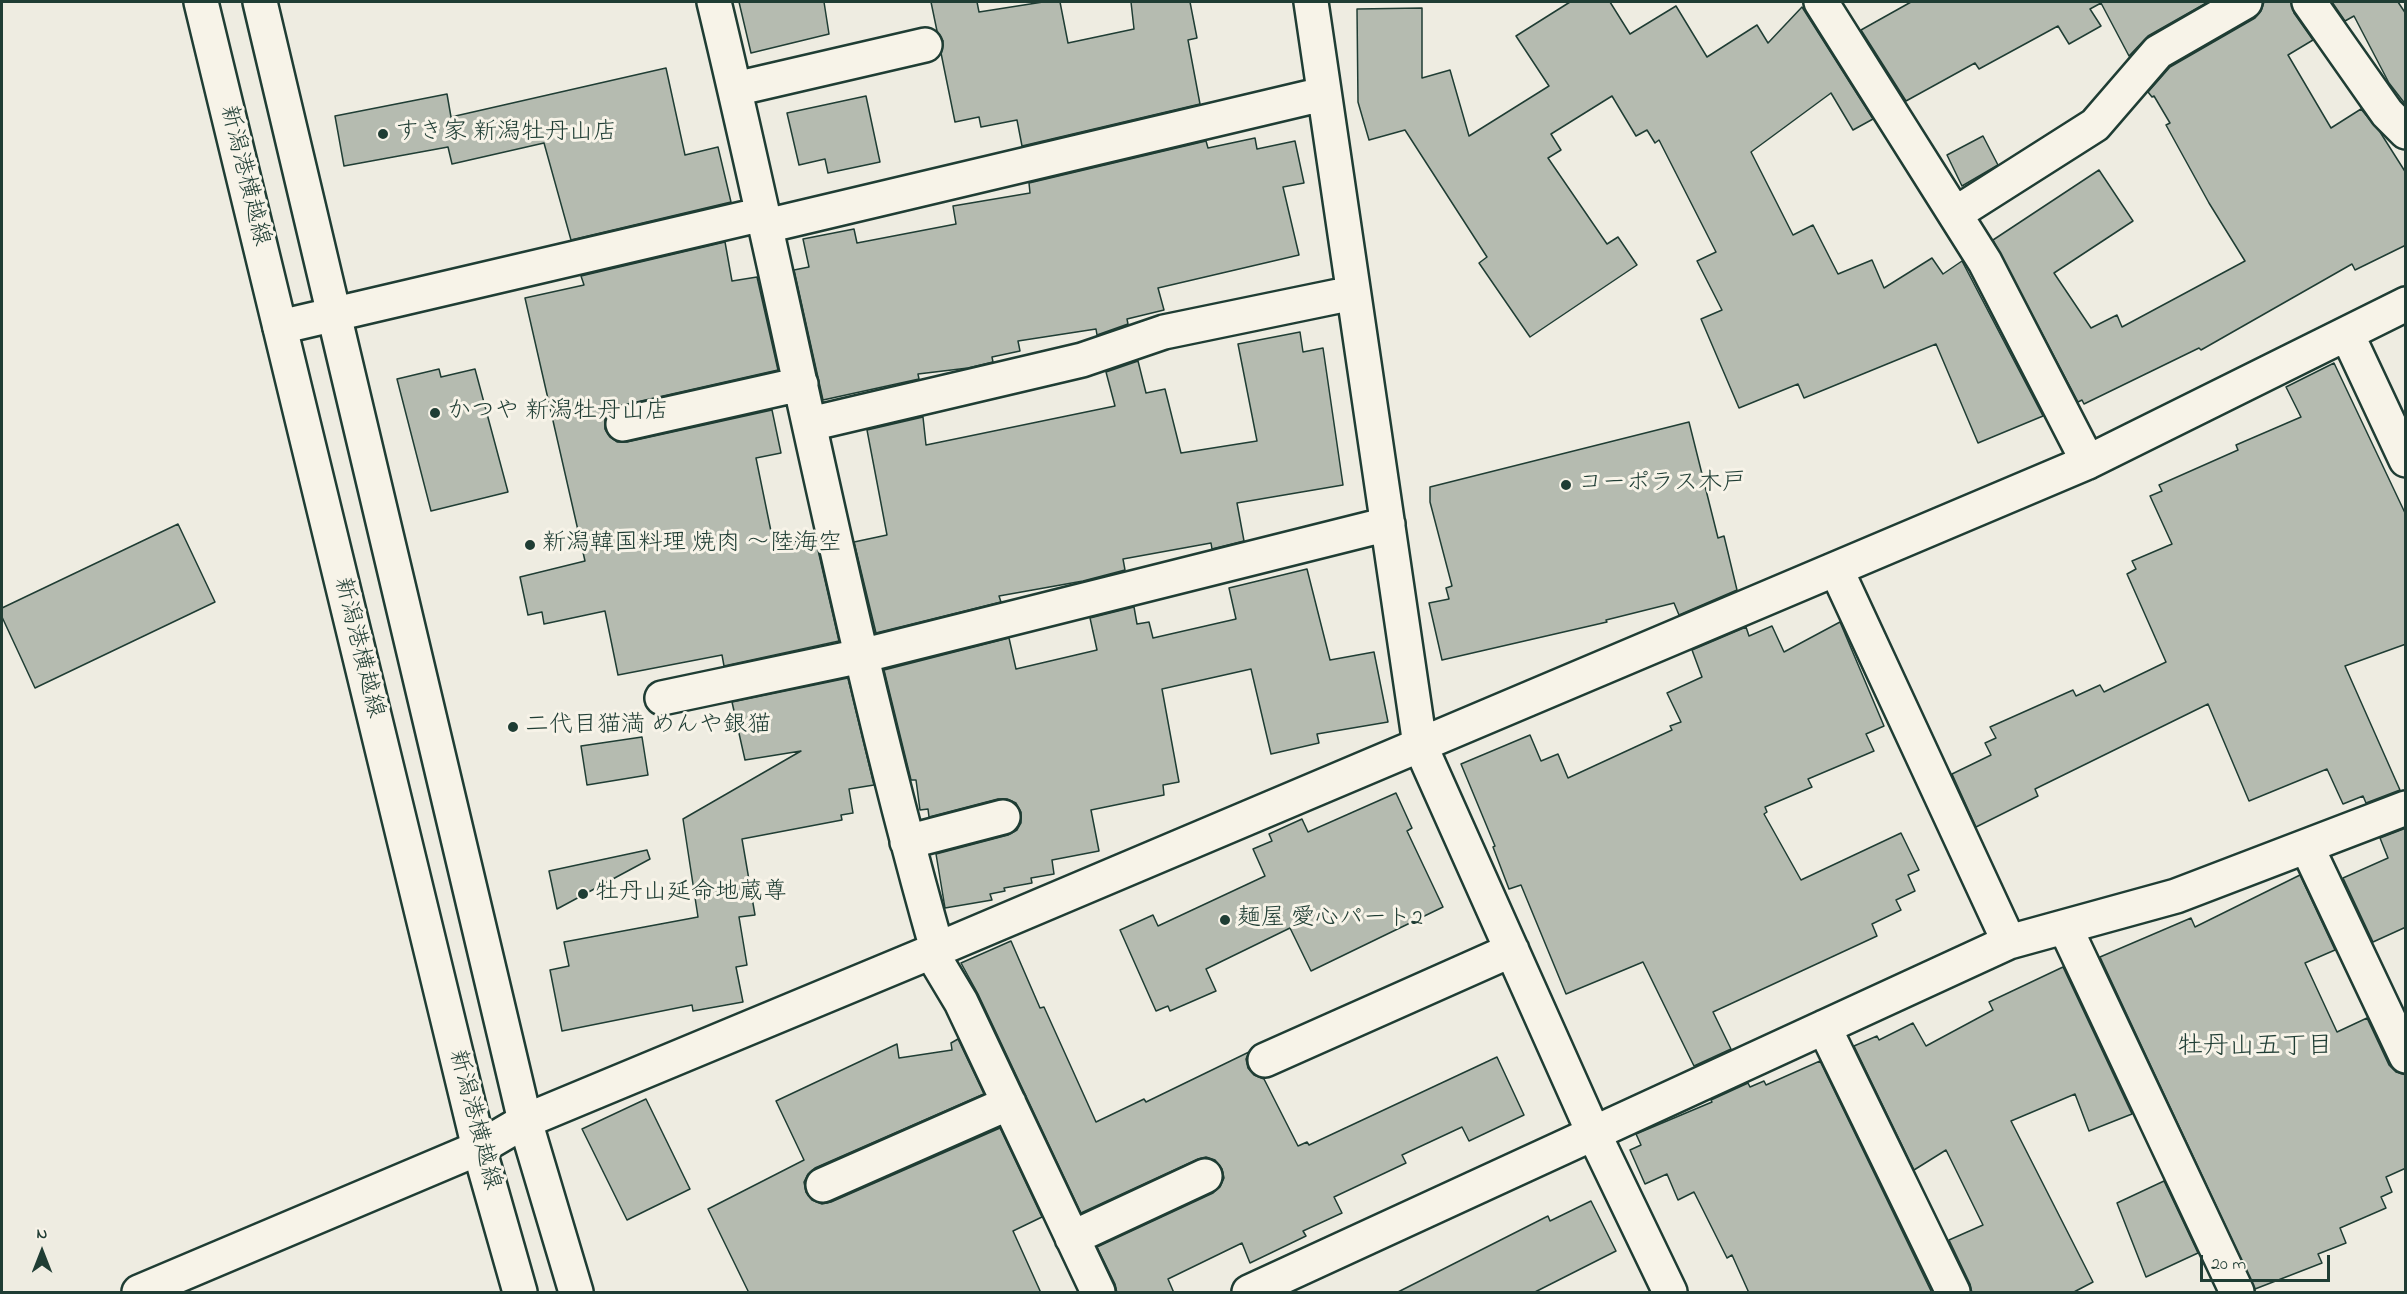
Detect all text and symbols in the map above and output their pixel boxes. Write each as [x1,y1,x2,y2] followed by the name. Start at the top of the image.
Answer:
[212,103,274,249] street label: 新潟港横越線
[395,120,617,148] place label: すき家 新潟牡丹山店
[376,127,390,141] marker: すき家 新潟牡丹山店
[447,399,669,427] place label: かつや 新潟牡丹山店
[428,406,442,420] marker: かつや 新潟牡丹山店
[1578,471,1746,499] place label: コーポラス木戸
[1559,478,1573,492] marker: コーポラス木戸
[542,531,842,559] place label: 新潟韓国料理 焼肉 ～陸海空
[523,538,537,552] marker: 新潟韓国料理 焼肉 ～陸海空
[326,575,388,721] street label: 新潟港横越線
[525,713,771,741] place label: 二代目猫満 めんや銀猫
[506,720,520,734] marker: 二代目猫満 めんや銀猫
[595,880,787,908] place label: 牡丹山延命地蔵尊
[576,887,590,901] marker: 牡丹山延命地蔵尊
[1237,906,1423,934] place label: 麺屋 愛心パート2
[1218,913,1232,927] marker: 麺屋 愛心パート2
[2177,1033,2333,1065] district label: 牡丹山五丁目
[440,1047,506,1193] street label: 新潟港横越線
[12,1222,72,1282] north arrow
[37,1222,47,1246] text: N
[2203,1243,2334,1281] scale bar
[2211,1252,2246,1278] text: 20 m

